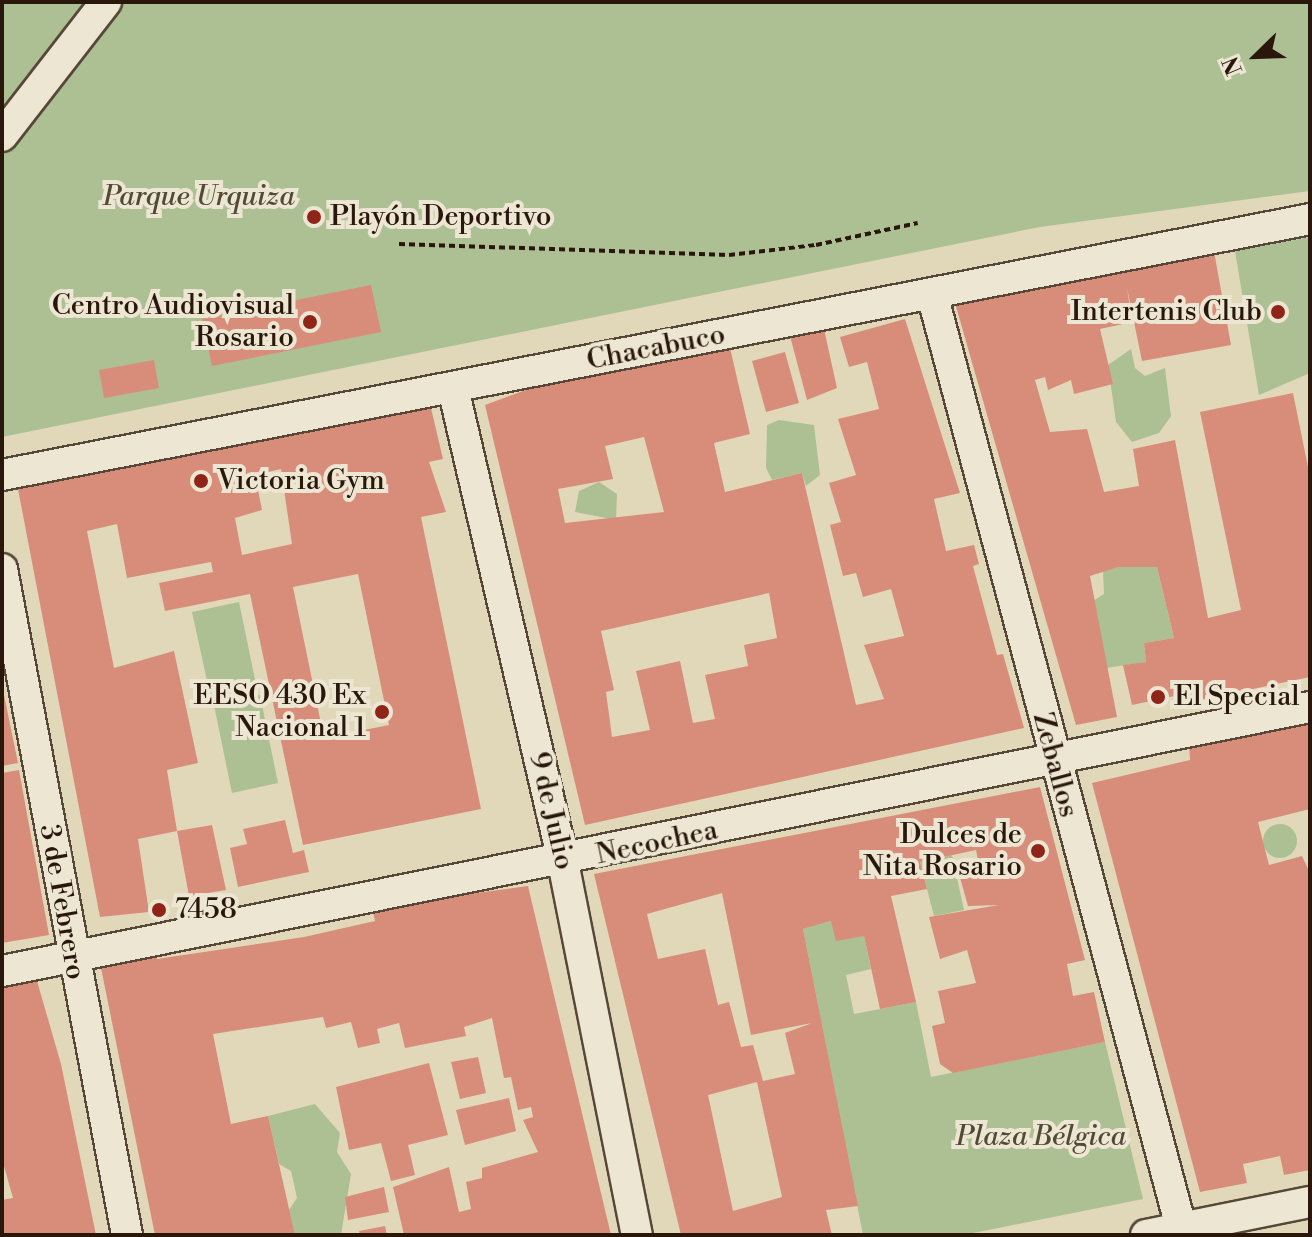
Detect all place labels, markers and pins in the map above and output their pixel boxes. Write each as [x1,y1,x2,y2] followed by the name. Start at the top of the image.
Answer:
[330,200,551,234] place label: Playón Deportivo
[305,208,323,226] marker: Playón Deportivo
[52,289,294,355] place label: Centro Audiovisual Rosario
[1071,295,1262,329] place label: Intertenis Club
[1269,303,1287,321] marker: Intertenis Club
[301,313,319,331] marker: Centro Audiovisual Rosario
[217,464,385,498] place label: Victoria Gym
[192,472,210,490] marker: Victoria Gym
[193,679,366,745] place label: EESO 430 Ex Nacional 1
[1174,680,1300,714] place label: El Special
[1149,688,1167,706] marker: El Special
[373,703,391,721] marker: EESO 430 Ex Nacional 1
[863,818,1022,884] place label: Dulces de Nita Rosario
[1029,842,1047,860] marker: Dulces de Nita Rosario
[175,893,237,927] place label: 7458
[150,901,168,919] marker: 7458

